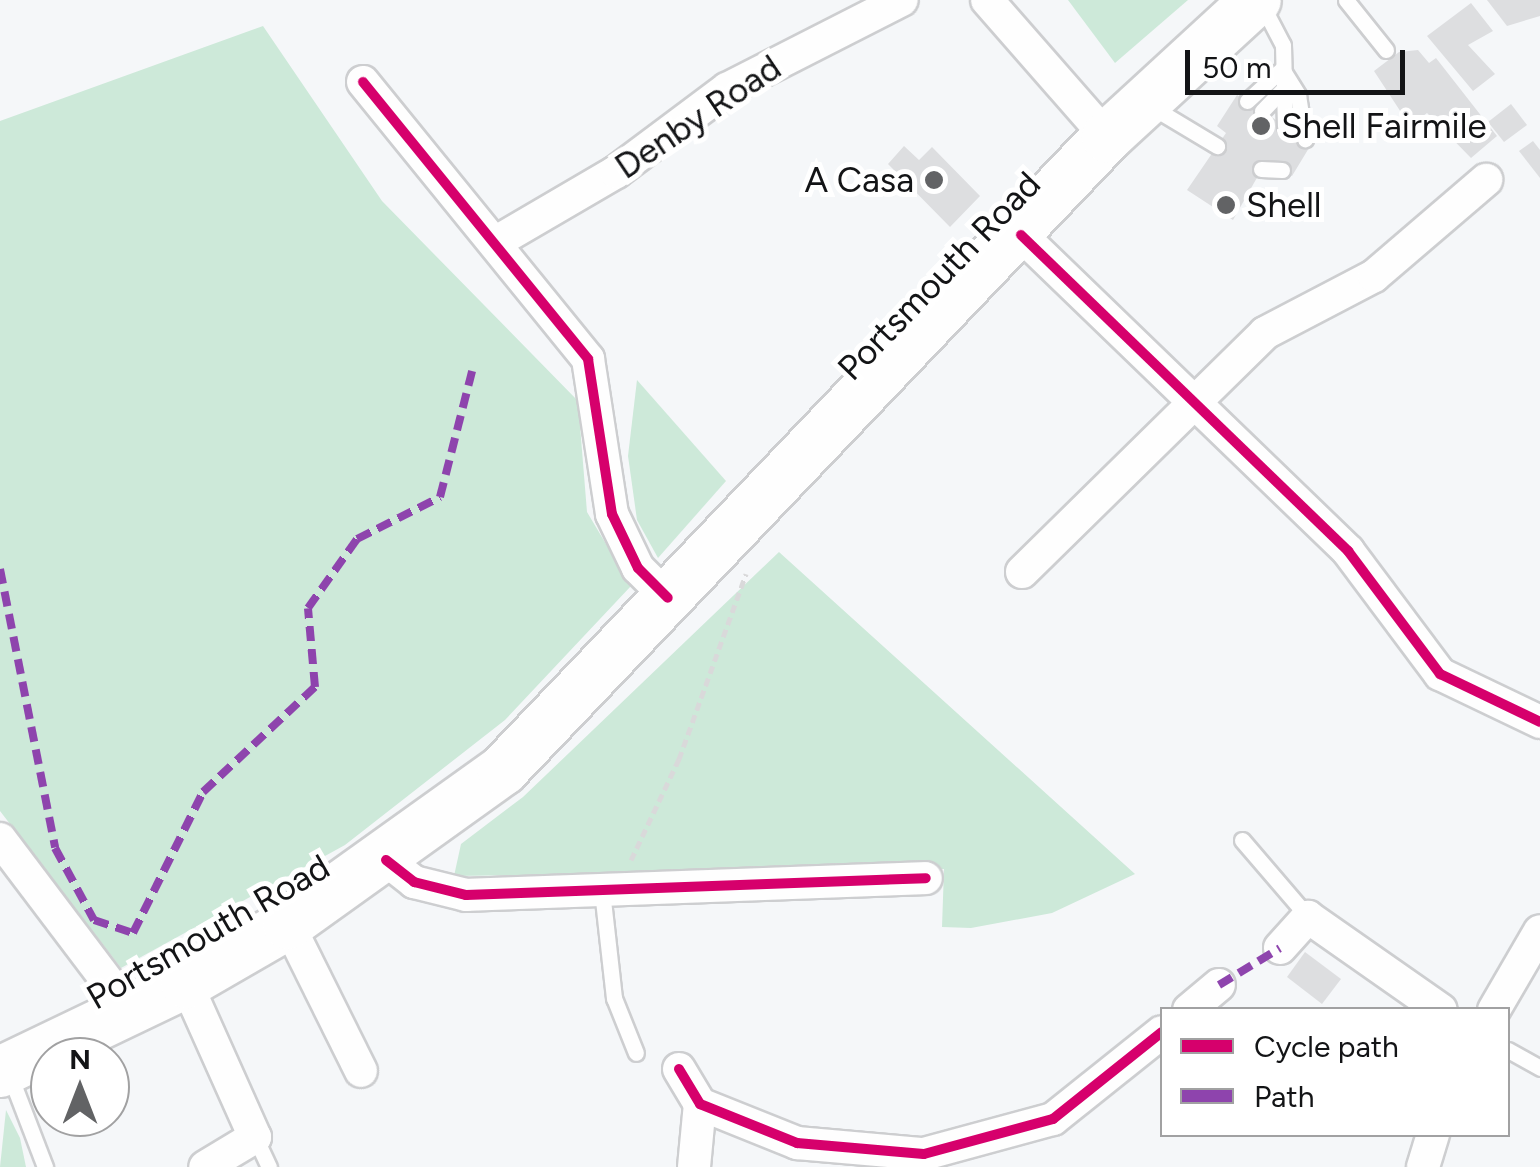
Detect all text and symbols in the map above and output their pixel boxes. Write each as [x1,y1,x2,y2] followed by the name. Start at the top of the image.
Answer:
[1190,30,1410,92] scale bar
[607,46,789,188] street label: Denby Road
[1202,49,1271,86] text: 50 m
[1281,105,1486,147] place label: Shell Fairmile
[1250,115,1272,137] marker: Shell Fairmile
[804,159,914,201] place label: A Casa
[829,163,1049,389] street label: Portsmouth Road
[923,169,945,191] marker: A Casa
[1246,184,1322,226] place label: Shell
[1215,194,1237,216] marker: Shell
[79,846,337,1018] street label: Portsmouth Road
[1160,1007,1510,1137] legend
[1254,1028,1399,1065] text: Cycle path
[30,1037,130,1137] north arrow
[69,1042,91,1076] text: N
[1254,1078,1314,1115] text: Path

